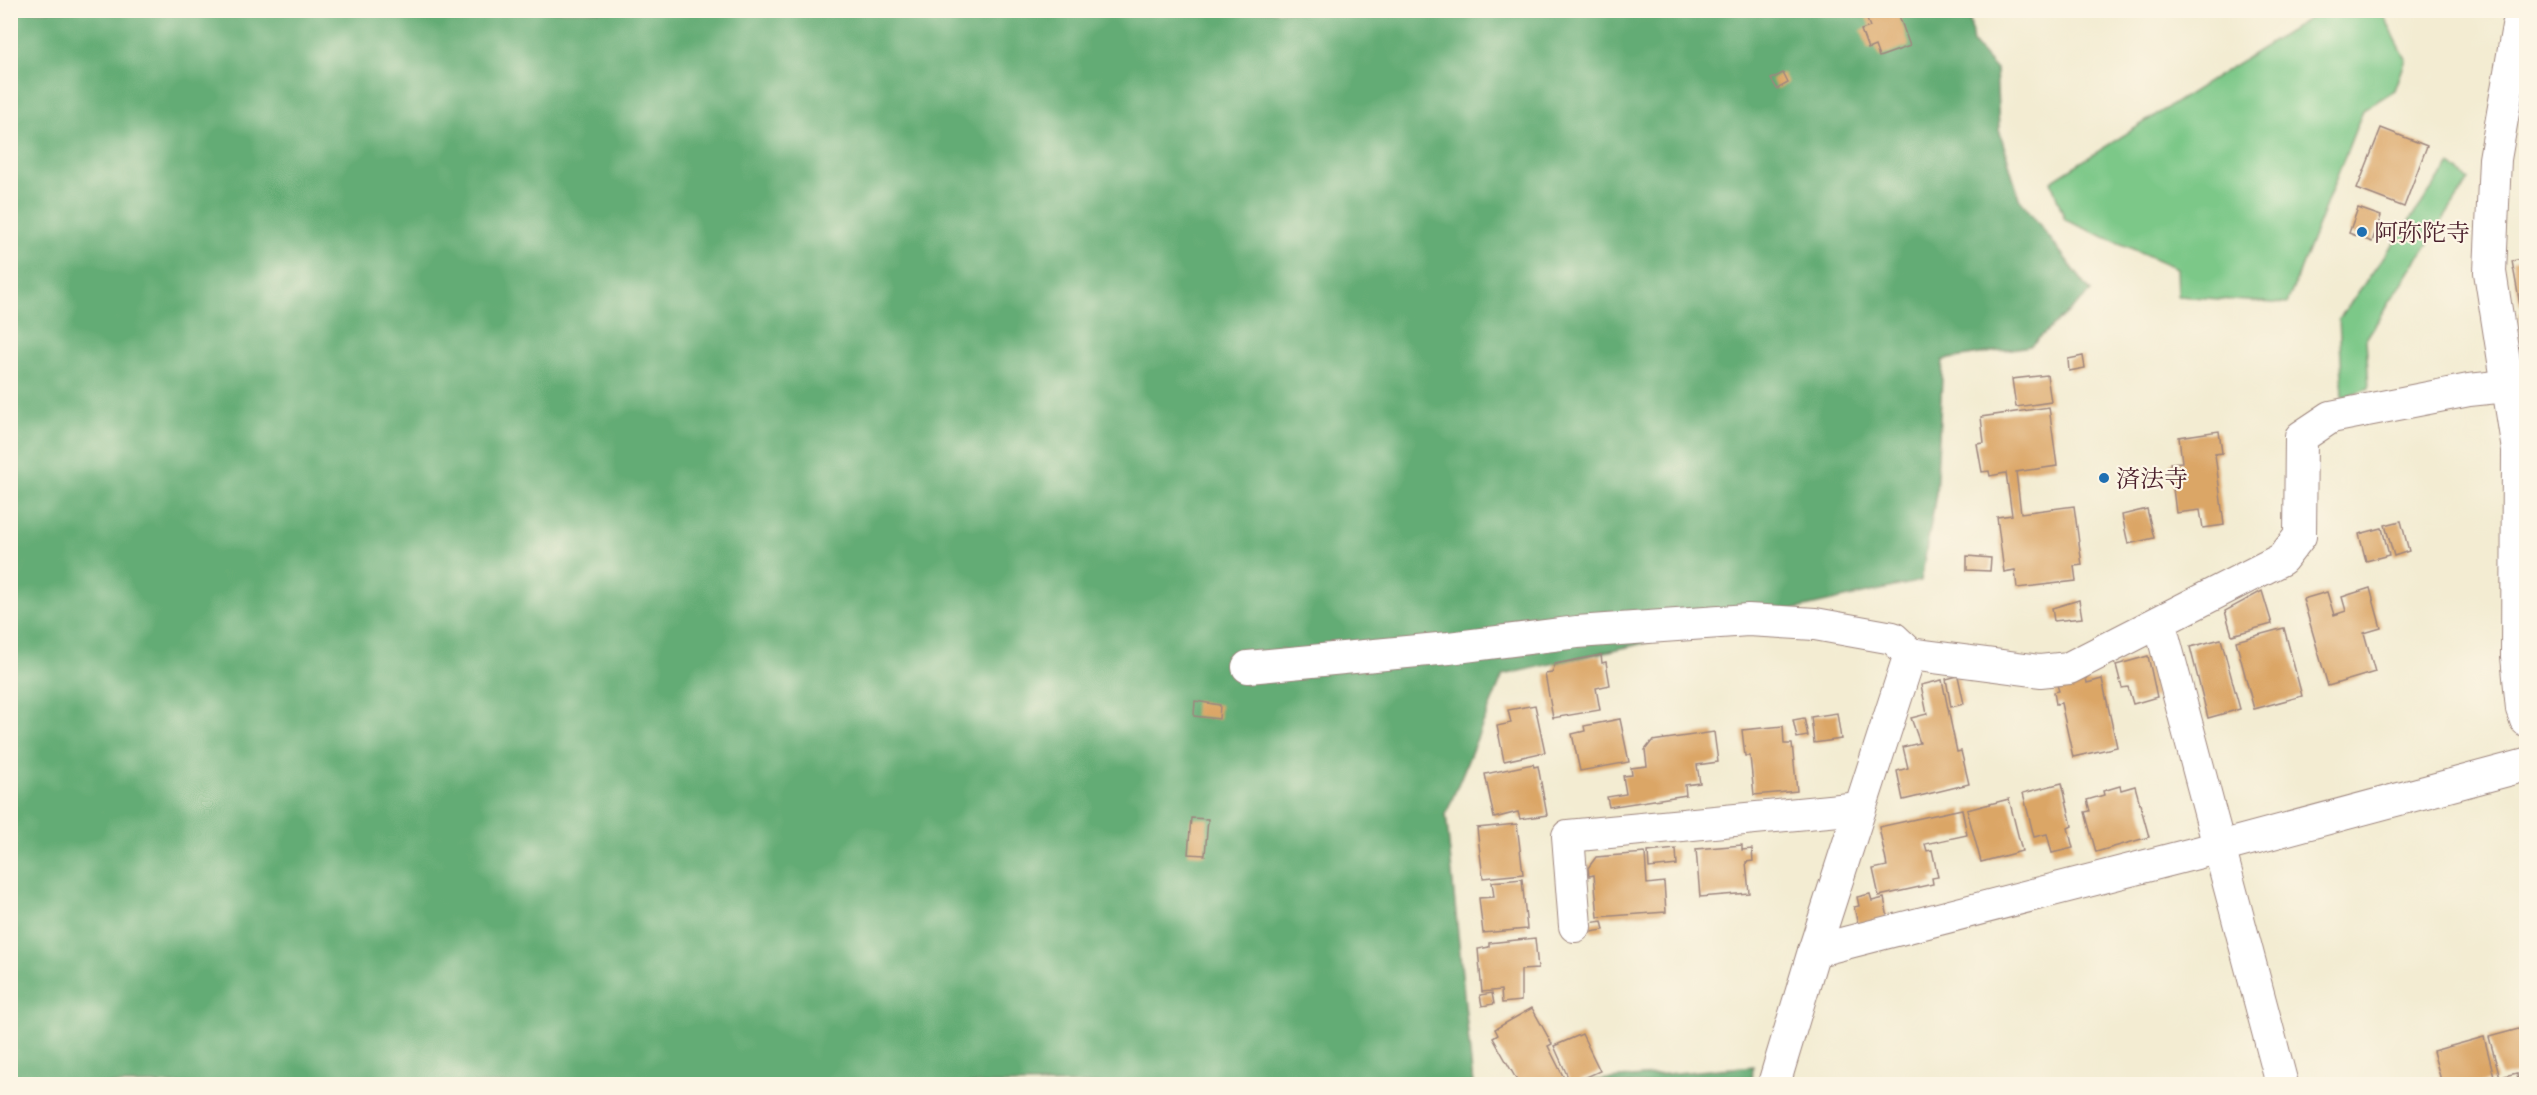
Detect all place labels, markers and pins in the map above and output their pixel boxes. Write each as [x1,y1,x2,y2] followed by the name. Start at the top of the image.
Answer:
[2374,215,2470,250] place label: 阿弥陀寺
[2355,225,2369,239] marker: 阿弥陀寺
[2116,461,2188,496] place label: 済法寺
[2097,471,2111,485] marker: 済法寺

